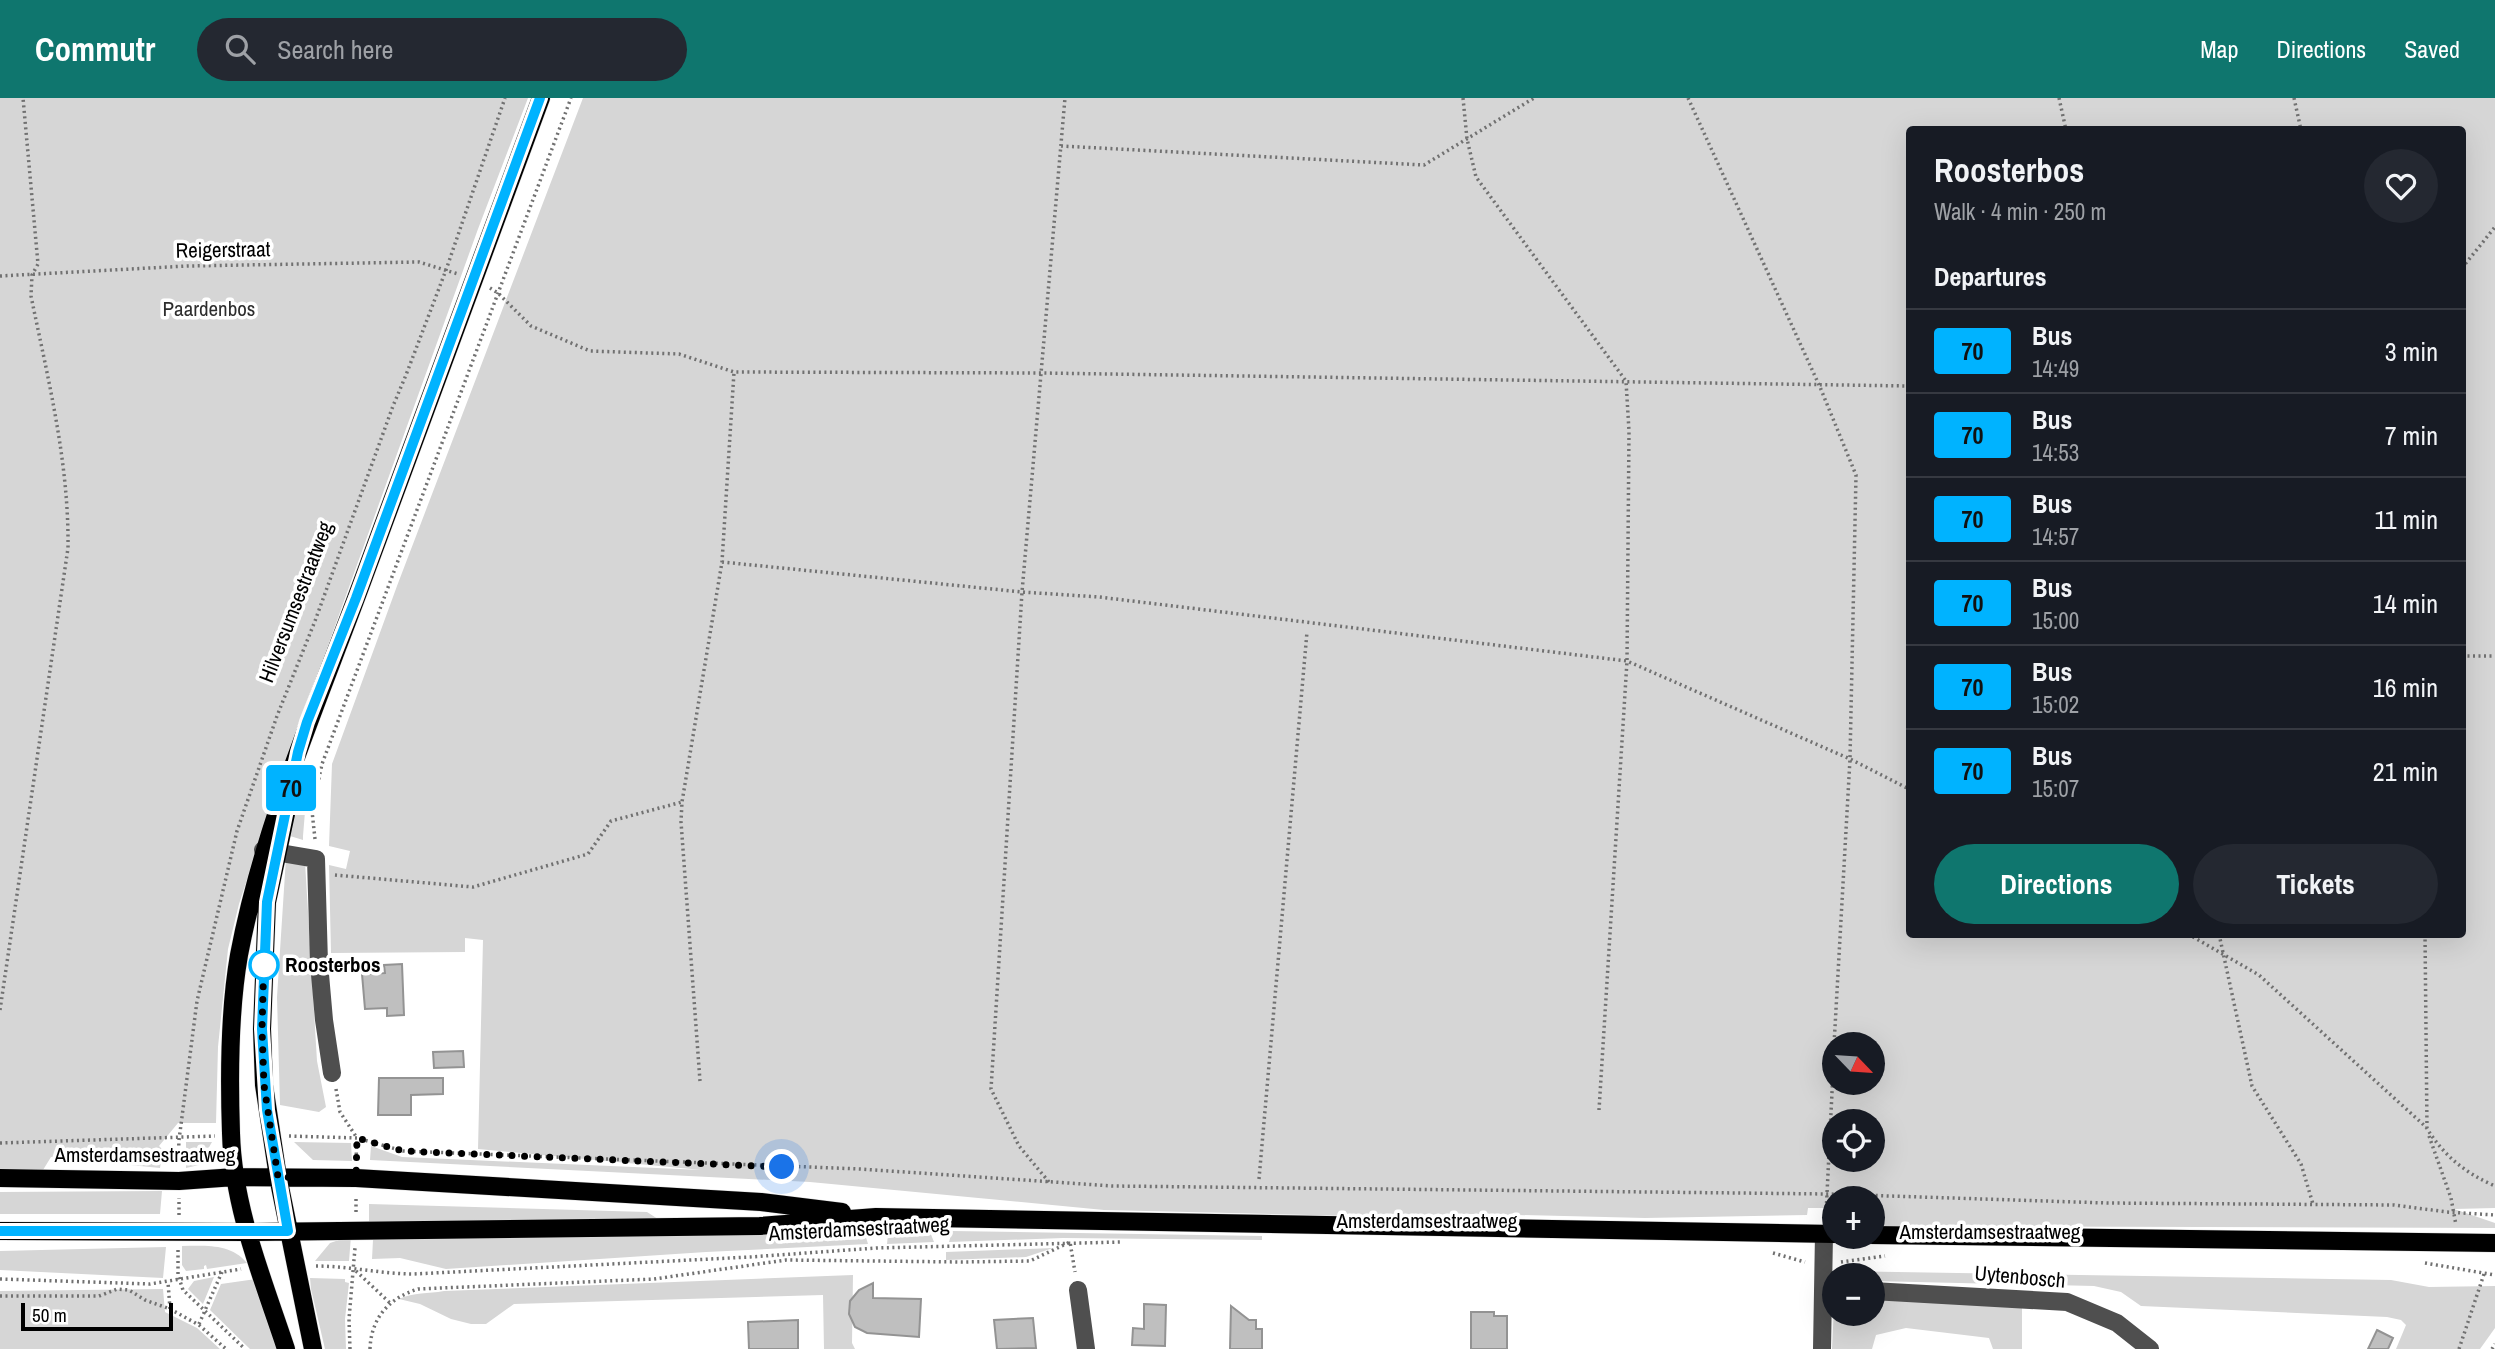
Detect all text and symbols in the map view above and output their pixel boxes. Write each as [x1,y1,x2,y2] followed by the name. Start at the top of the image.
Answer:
[197,18,687,81] search box
[35,27,155,71] text: Commutr
[221,30,259,68] icon: search
[277,32,393,67] text: Search here
[2200,33,2238,65] text: Map
[2276,33,2366,65] text: Directions
[2404,33,2460,65] text: Saved
[1934,148,2084,192] text: Roosterbos
[2364,149,2438,223] button: heart
[1934,196,2106,227] text: Walk · 4 min · 250 m
[175,234,271,265] street label: Reigerstraat
[1934,259,2047,294] text: Departures
[163,294,255,323] park label: Paardenbos
[2032,318,2072,353] text: Bus
[2385,334,2438,369] text: 3 min
[1962,335,1983,367] text: 70
[2032,353,2079,384] text: 14:49
[2032,402,2072,437] text: Bus
[2385,418,2438,453] text: 7 min
[1962,419,1983,451] text: 70
[2032,437,2079,468] text: 14:53
[2032,486,2072,521] text: Bus
[2374,502,2438,537] text: 11 min
[1962,503,1983,535] text: 70
[251,517,340,687] street label: Hilversumsestraatweg
[2032,521,2079,552] text: 14:57
[2032,570,2072,605] text: Bus
[2373,586,2438,621] text: 14 min
[1962,587,1983,619] text: 70
[2032,605,2079,636] text: 15:00
[2032,654,2072,689] text: Bus
[2373,670,2438,705] text: 16 min
[1962,671,1983,703] text: 70
[2032,689,2079,720] text: 15:02
[2032,738,2072,773] text: Bus
[2373,754,2438,789] text: 21 min
[1962,755,1983,787] text: 70
[260,765,322,811] line badge: 70
[280,772,302,804] text: 70
[2032,773,2079,804] text: 15:07
[1934,844,2179,924] button: Directions
[2193,844,2438,924] button: Tickets
[249,950,279,980] marker: Roosterbos
[285,950,381,979] place label: Roosterbos
[1822,1032,1885,1096] north arrow
[1822,1032,1885,1326] map controls
[1822,1109,1885,1172] button: locate
[54,1140,236,1169] street label: Amsterdamsestraatweg
[764,1149,799,1184] your location
[1822,1186,1885,1249] button: +
[1336,1206,1518,1235] street label: Amsterdamsestraatweg
[767,1209,950,1248] street label: Amsterdamsestraatweg
[1899,1217,2081,1246] street label: Amsterdamsestraatweg
[1973,1258,2067,1295] street label: Uytenbosch
[1822,1263,1885,1326] button: −
[21,1300,173,1332] scale bar
[32,1302,67,1328] text: 50 m

